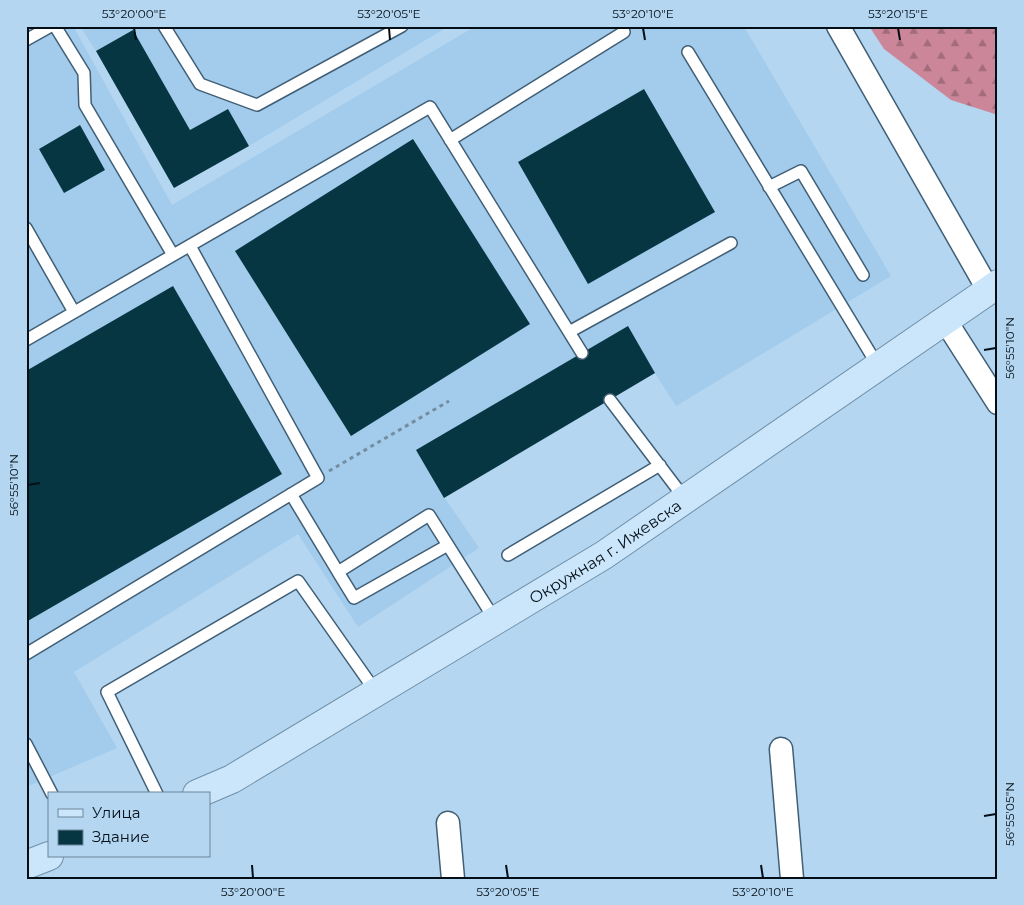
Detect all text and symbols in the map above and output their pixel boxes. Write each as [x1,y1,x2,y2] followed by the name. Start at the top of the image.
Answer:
[102,6,166,21] text: 53°20'00"E
[357,6,421,21] text: 53°20'05"E
[612,6,674,21] text: 53°20'10"E
[868,6,928,21] text: 53°20'15"E
[1002,317,1017,379] text: 56°55'10"N
[6,454,21,516] text: 56°55'10"N
[526,496,685,608] street label: Окружная г. Ижевска
[1002,782,1017,846] text: 56°55'05"N
[48,792,210,858] legend
[92,803,140,822] text: Улица
[92,827,150,846] text: Здание
[221,884,285,899] text: 53°20'00"E
[476,884,540,899] text: 53°20'05"E
[732,884,794,899] text: 53°20'10"E

